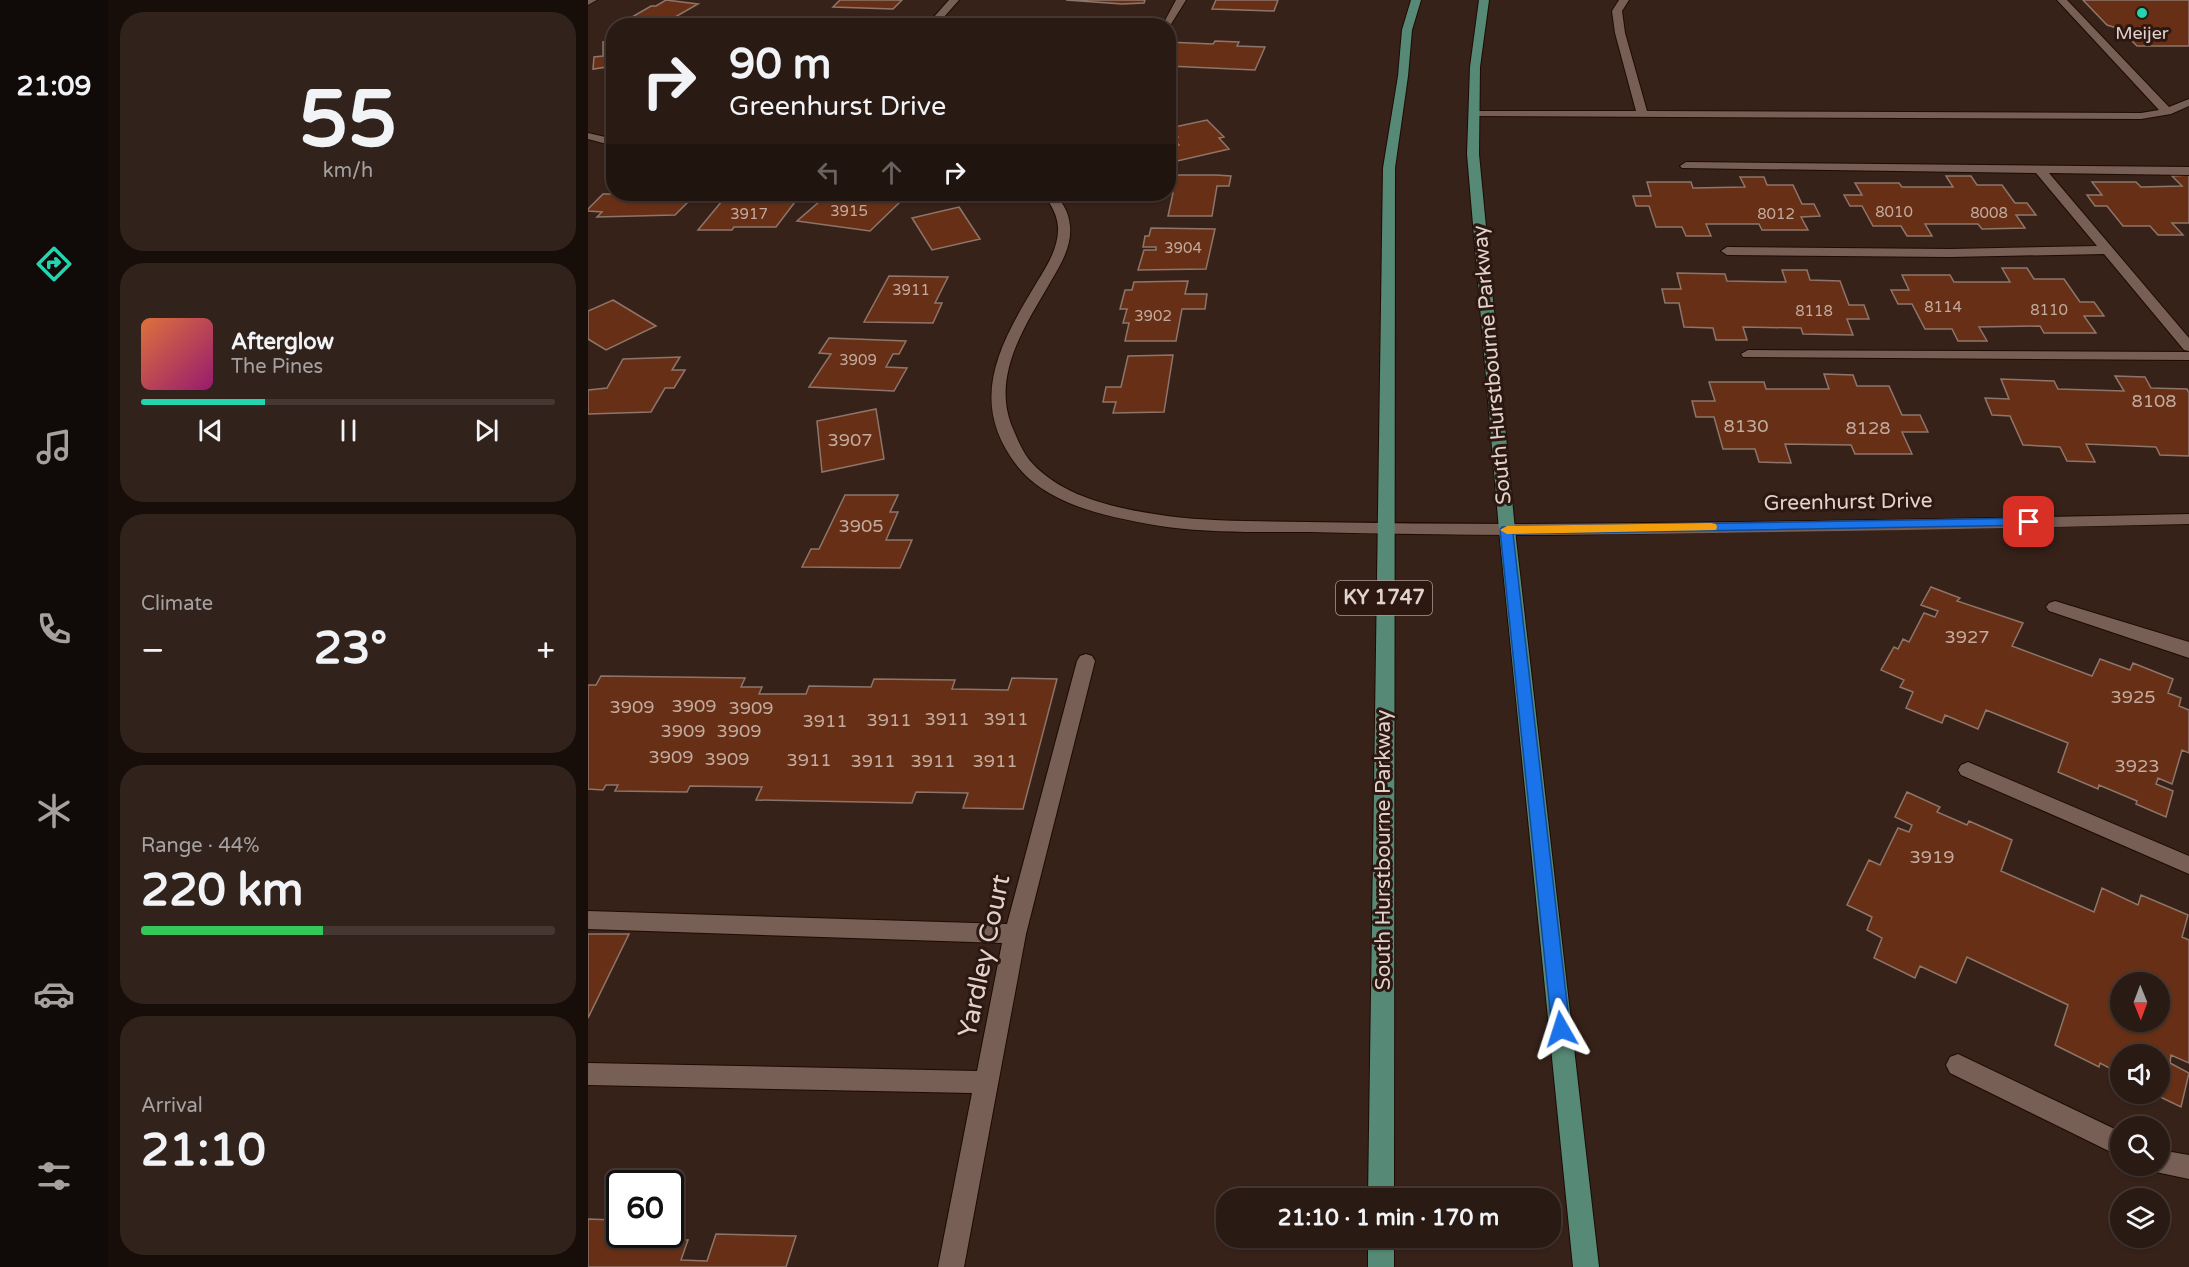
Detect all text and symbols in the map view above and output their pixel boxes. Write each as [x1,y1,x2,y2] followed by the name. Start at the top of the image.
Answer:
[2135,6,2149,20] marker: Meijer
[2115,22,2169,44] place label: Meijer
[729,39,831,90] text: 90 m
[630,42,708,120] icon: right
[17,70,91,103] text: 21:09
[299,73,397,167] text: 55
[729,90,946,123] text: Greenhurst Drive
[812,156,845,189] icon: left
[875,156,908,189] icon: ahead
[938,156,971,189] icon: right
[323,159,373,183] text: km/h
[830,202,868,220] house number: 3915
[1875,203,1913,221] house number: 8010
[1970,204,2008,222] house number: 8008
[730,205,768,223] house number: 3917
[1757,205,1795,223] house number: 8012
[1467,224,1517,506] street label: South Hurstbourne Parkway
[1164,239,1202,257] house number: 3904
[33,243,75,285] icon: directions
[892,281,930,299] house number: 3911
[1924,298,1962,316] house number: 8114
[2030,301,2068,319] house number: 8110
[1795,302,1833,320] house number: 8118
[1134,307,1172,325] house number: 3902
[231,329,334,355] text: Afterglow
[839,351,877,369] house number: 3909
[231,355,323,379] text: The Pines
[2131,390,2177,412] house number: 8108
[194,414,227,447] icon: previous
[332,414,365,447] icon: pause
[470,414,503,447] icon: next
[1723,415,1769,437] house number: 8130
[1845,417,1891,439] house number: 8128
[33,426,75,468] icon: music
[827,429,873,451] house number: 3907
[1763,488,1933,516] street label: Greenhurst Drive
[2003,496,2054,547] pin
[2012,505,2045,538] icon: arrive
[838,515,884,537] house number: 3905
[1336,581,1432,615] road number: KY 1747
[141,592,213,616] text: Climate
[33,608,75,650] icon: phone
[314,622,387,676] text: 23°
[1944,626,1990,648] house number: 3927
[141,631,165,670] text: −
[536,631,555,670] text: +
[2110,686,2156,708] house number: 3925
[671,695,717,717] house number: 3909
[609,696,655,718] house number: 3909
[728,697,774,719] house number: 3909
[924,708,970,730] house number: 3911
[983,708,1029,730] house number: 3911
[866,709,912,731] house number: 3911
[802,710,848,732] house number: 3911
[1371,710,1396,990] street label: South Hurstbourne Parkway
[660,720,706,742] house number: 3909
[716,720,762,742] house number: 3909
[648,746,694,768] house number: 3909
[704,748,750,770] house number: 3909
[786,749,832,771] house number: 3911
[850,750,896,772] house number: 3911
[910,750,956,772] house number: 3911
[972,750,1018,772] house number: 3911
[2114,755,2160,777] house number: 3923
[33,790,75,832] icon: climate
[141,834,260,858] text: Range · 44%
[1909,846,1955,868] house number: 3919
[141,864,303,918] text: 220 km
[952,871,1016,1040] street label: Yardley Court
[2110,972,2170,1032] north arrow
[2110,972,2170,1248] map controls
[33,973,75,1015] icon: car
[1529,997,1593,1061] position arrow
[2110,1044,2170,1104] button: sound
[141,1094,203,1118] text: Arrival
[2110,1116,2170,1176] button: search
[141,1124,266,1178] text: 21:10
[33,1155,75,1197] icon: filters
[606,1170,684,1248] speed limit sign: 60
[2110,1188,2170,1248] button: layers
[1278,1205,1499,1231] text: 21:10 · 1 min · 170 m

